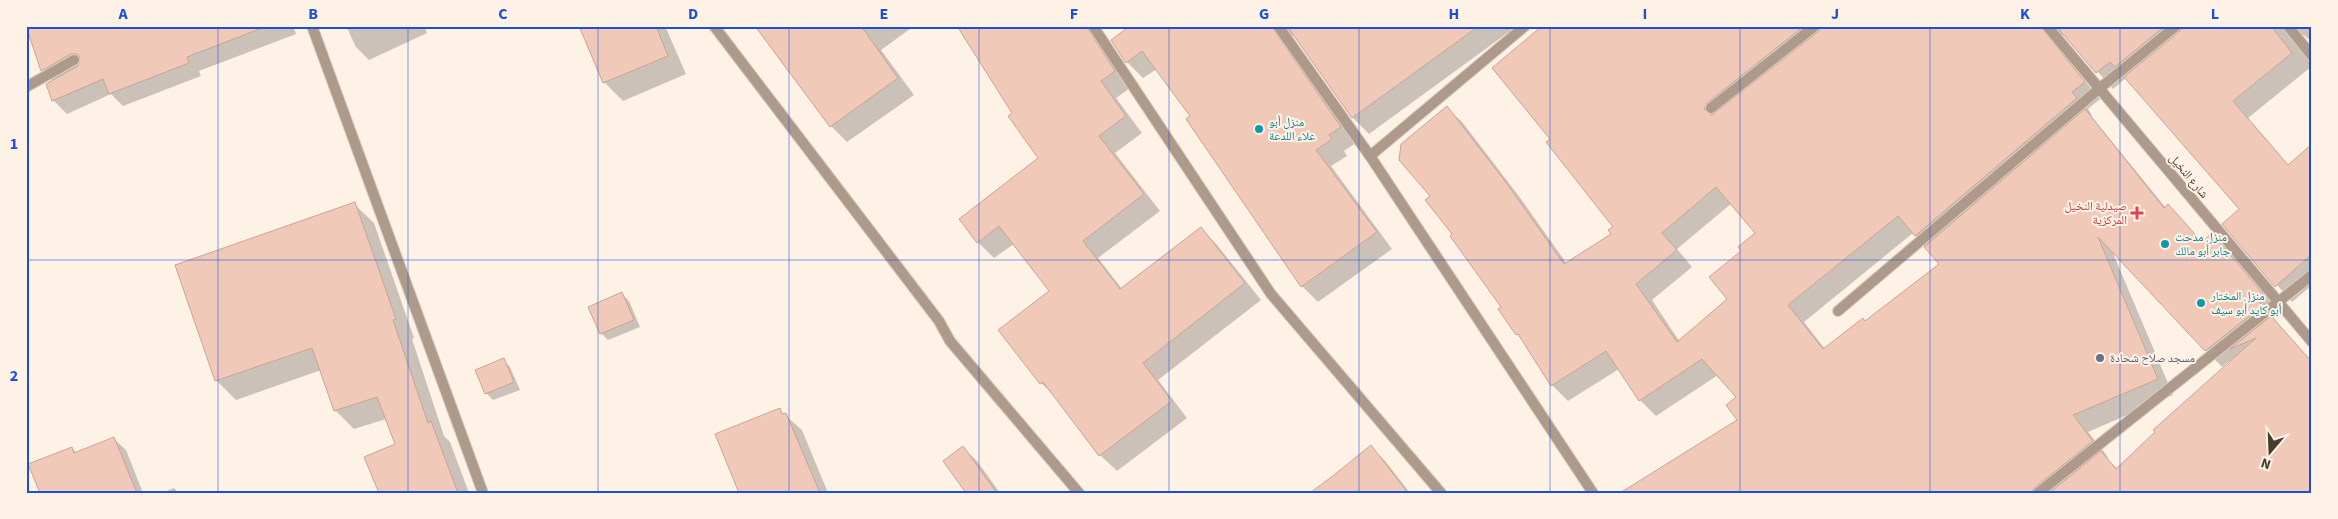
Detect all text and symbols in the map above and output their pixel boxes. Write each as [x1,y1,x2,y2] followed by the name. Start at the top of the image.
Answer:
[117,3,128,25] text: A
[308,3,318,25] text: B
[498,3,508,25] text: C
[688,3,698,25] text: D
[880,3,888,25] text: E
[1070,3,1078,25] text: F
[1259,3,1269,25] text: G
[1449,3,1459,25] text: H
[1643,3,1647,25] text: I
[1831,3,1839,25] text: J
[2020,3,2030,25] text: K
[2211,3,2219,25] text: L
[1269,114,1316,145] place label: منزل أبو علاء اللدعة
[1253,123,1265,135] marker: منزل أبو علاء اللدعة
[10,133,18,155] text: 1
[2165,150,2212,202] street label: شارع النخيل
[2065,198,2127,229] place label: صيدلية النخيل المركزية
[2131,207,2143,219] marker: صيدلية النخيل المركزية
[2175,229,2231,260] place label: منزل مدحت جابر أبو مالك
[2159,238,2171,250] marker: منزل مدحت جابر أبو مالك
[2210,288,2282,319] place label: منزل المختار أبو كايد أبو سيف
[2195,297,2207,309] marker: منزل المختار أبو كايد أبو سيف
[2110,350,2195,367] place label: مسجد صلاح شحادة
[2094,352,2106,364] marker: مسجد صلاح شحادة
[10,365,18,387] text: 2
[2246,426,2296,476] north arrow
[2258,452,2274,474] text: N

